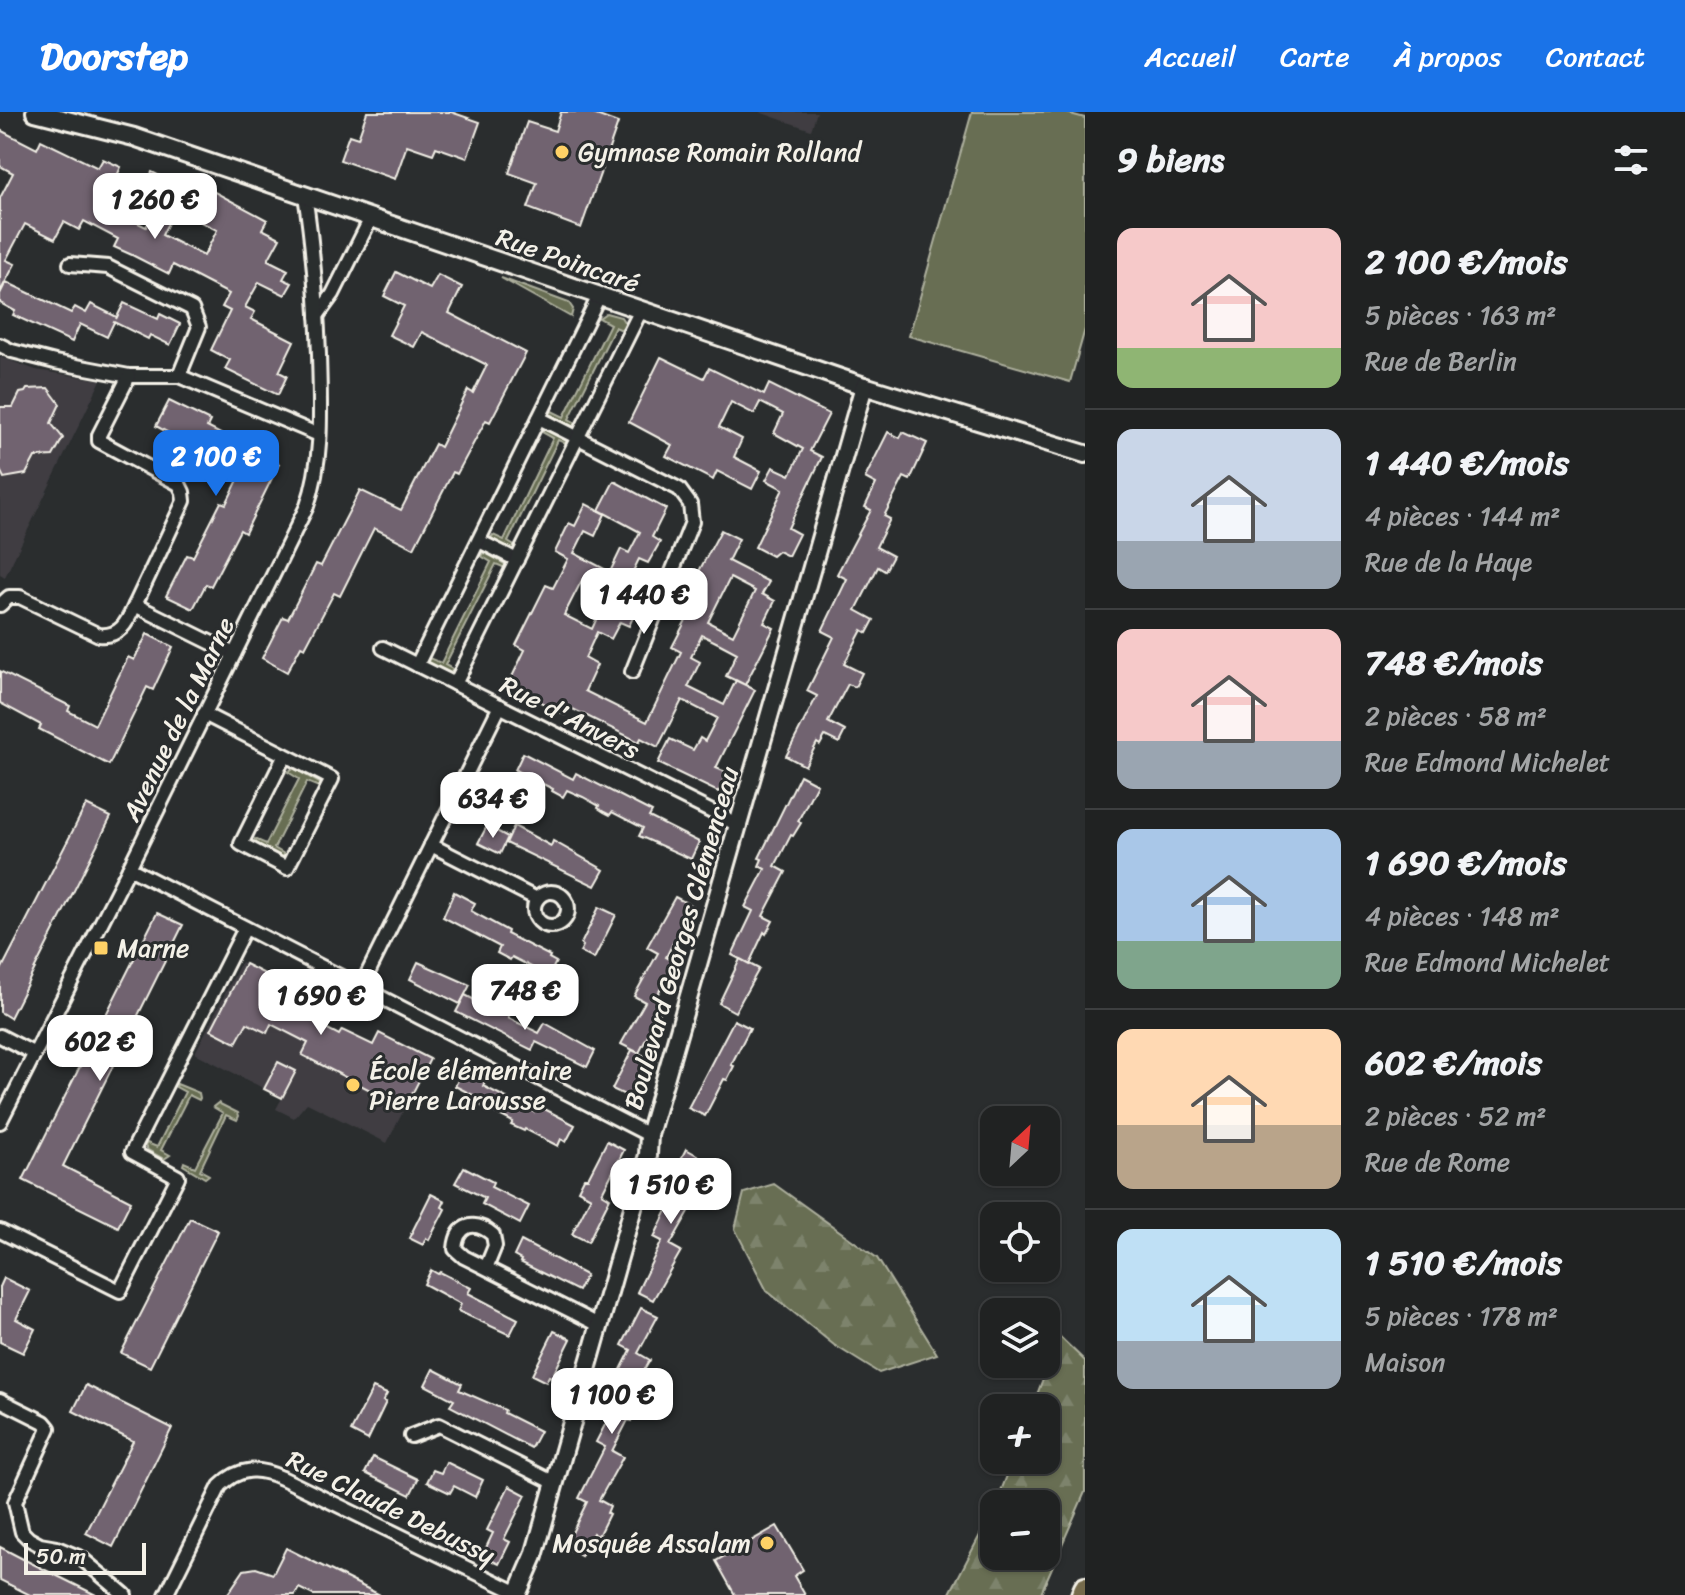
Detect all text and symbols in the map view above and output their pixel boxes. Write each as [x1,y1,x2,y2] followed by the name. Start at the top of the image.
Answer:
[40,23,188,90] text: Doorstep
[1145,32,1236,81] text: Accueil
[1280,32,1350,81] text: Carte
[1394,32,1502,81] text: À propos
[1546,32,1645,81] text: Contact
[578,129,863,175] place label: Gymnase Romain Rolland
[1117,130,1225,190] text: 9 biens
[1609,138,1653,182] icon: filters
[553,143,571,161] marker: Gymnase Romain Rolland
[81,173,229,241] pin: 1 260 €
[111,176,199,222] text: 1 260 €
[490,214,646,306] street label: Rue Poincaré
[1365,232,1568,292] text: 2 100 €/mois
[1181,260,1277,356] icon: home
[1365,292,1557,338] text: 5 pièces · 163 m²
[1365,338,1517,384] text: Rue de Berlin
[142,430,290,498] pin: 2 100 €
[171,433,261,479] text: 2 100 €
[1365,433,1569,493] text: 1 440 €/mois
[1181,461,1277,557] icon: home
[1365,493,1560,539] text: 4 pièces · 144 m²
[1365,539,1532,585] text: Rue de la Haye
[570,568,718,636] pin: 1 440 €
[599,571,689,617] text: 1 440 €
[108,609,248,830] street label: Avenue de la Marne
[1365,633,1543,693] text: 748 €/mois
[1181,661,1277,757] icon: home
[492,662,648,772] street label: Rue d'Anvers
[1365,693,1547,739] text: 2 pièces · 58 m²
[1365,739,1610,785] text: Rue Edmond Michelet
[610,761,752,1115] street label: Boulevard Georges Clémenceau
[437,772,549,840] pin: 634 €
[458,775,528,821] text: 634 €
[1365,833,1567,893] text: 1 690 €/mois
[1181,861,1277,957] icon: home
[1365,893,1560,939] text: 4 pièces · 148 m²
[117,925,189,971] place label: Marne
[92,939,110,957] marker: Marne
[1365,939,1610,985] text: Rue Edmond Michelet
[469,964,581,1032] pin: 748 €
[490,967,560,1013] text: 748 €
[247,969,395,1037] pin: 1 690 €
[276,972,366,1018] text: 1 690 €
[44,1015,156,1083] pin: 602 €
[65,1018,135,1064] text: 602 €
[1365,1033,1542,1093] text: 602 €/mois
[369,1047,572,1123] place label: École élémentaire Pierre Larousse
[1181,1061,1277,1157] icon: home
[344,1076,362,1094] marker: École élémentaire Pierre Larousse
[1365,1093,1546,1139] text: 2 pièces · 52 m²
[980,1106,1060,1186] north arrow
[980,1106,1060,1570] map controls
[1365,1139,1510,1185] text: Rue de Rome
[597,1158,745,1226] pin: 1 510 €
[628,1161,714,1207] text: 1 510 €
[980,1202,1060,1282] button: locate
[1365,1233,1562,1293] text: 1 510 €/mois
[1181,1261,1277,1357] icon: home
[1365,1293,1558,1339] text: 5 pièces · 178 m²
[980,1298,1060,1378] button: layers
[1365,1339,1445,1385] text: Maison
[538,1368,686,1436] pin: 1 100 €
[569,1371,655,1417] text: 1 100 €
[980,1394,1060,1474] button: +
[279,1436,504,1578] street label: Rue Claude Debussy
[980,1490,1060,1570] button: −
[552,1520,751,1566] place label: Mosquée Assalam
[758,1534,776,1552] marker: Mosquée Assalam
[36,1537,86,1576] text: 50 m
[24,1539,146,1575] scale bar

